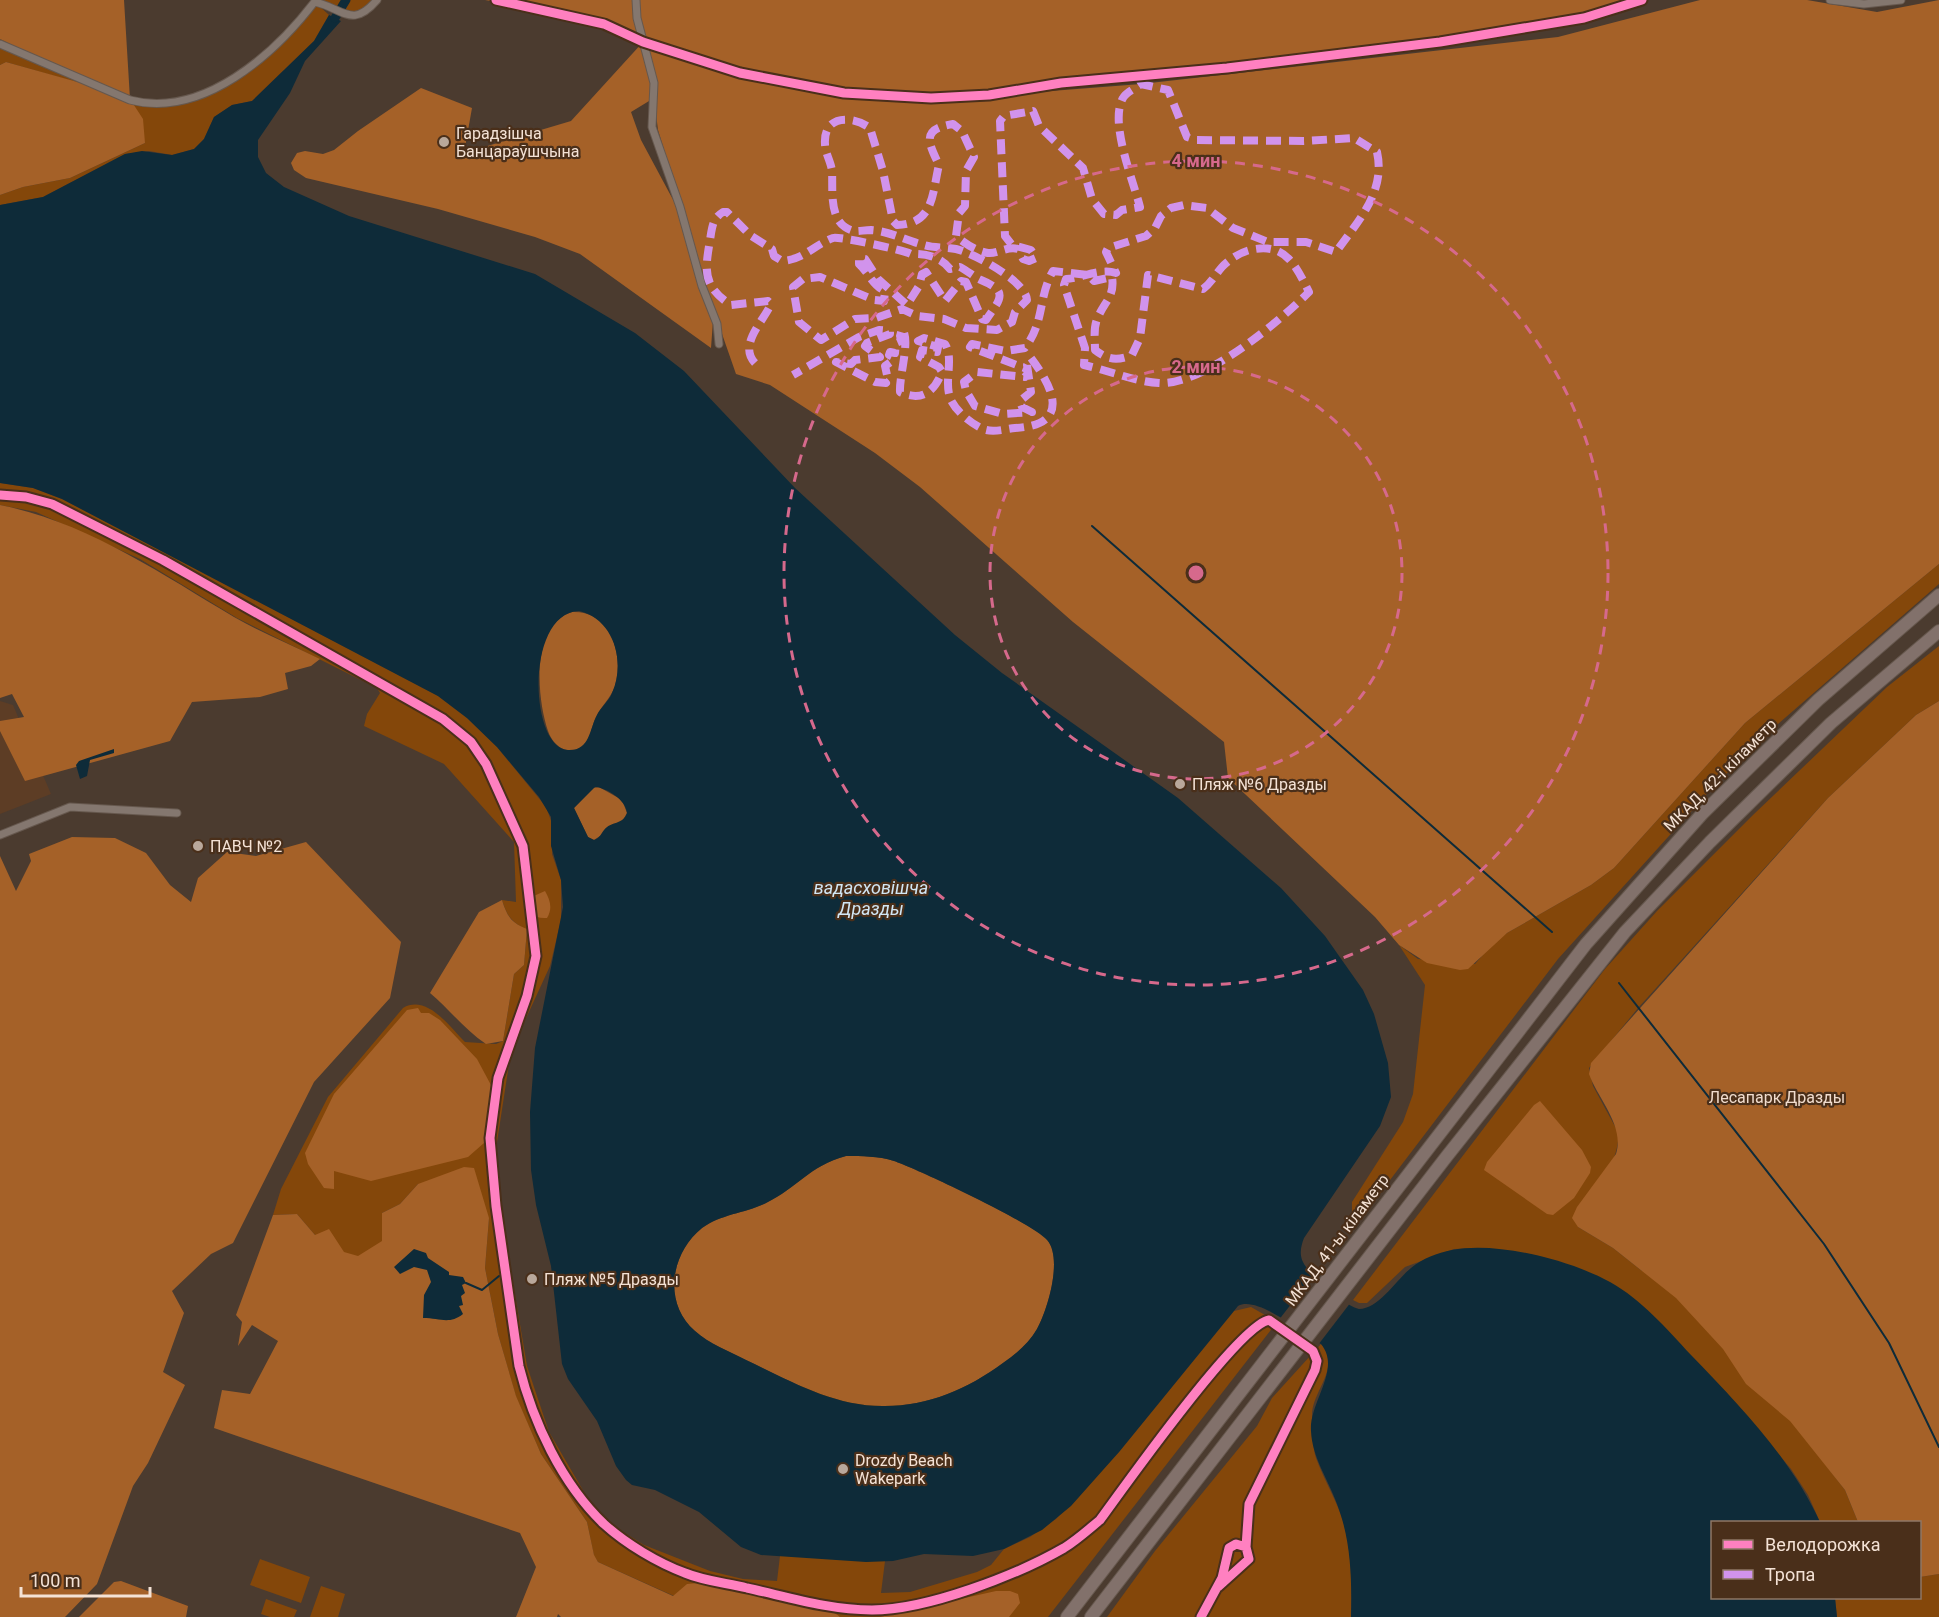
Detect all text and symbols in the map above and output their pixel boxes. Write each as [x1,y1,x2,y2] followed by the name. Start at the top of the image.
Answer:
[456,124,579,161] place label: Гарадзішча Банцараўшчына
[437,135,451,149] marker: Гарадзішча Банцараўшчына
[1172,150,1220,171] text: 4 мин
[1172,356,1220,377] text: 2 мин
[1186,563,1206,583] centre of rings
[1660,715,1780,835] street label: МКАД, 42-і кіламетр
[1192,775,1327,794] place label: Пляж №6 Дразды
[1173,777,1187,791] marker: Пляж №6 Дразды
[210,837,282,856] place label: ПАВЧ №2
[191,839,205,853] marker: ПАВЧ №2
[814,877,928,919] water label: вадасховішча Дразды
[1709,1088,1845,1107] park label: Лесапарк Дразды
[1281,1170,1393,1310] street label: МКАД, 41-ы кіламетр
[544,1270,679,1289] place label: Пляж №5 Дразды
[525,1272,539,1286] marker: Пляж №5 Дразды
[855,1451,952,1488] place label: Drozdy Beach Wakepark
[836,1462,850,1476] marker: Drozdy Beach Wakepark
[1711,1521,1921,1599] legend
[1765,1534,1880,1555] text: Велодорожка
[21,1560,150,1598] scale bar
[1765,1564,1815,1585] text: Тропа
[30,1570,81,1591] text: 100 m

